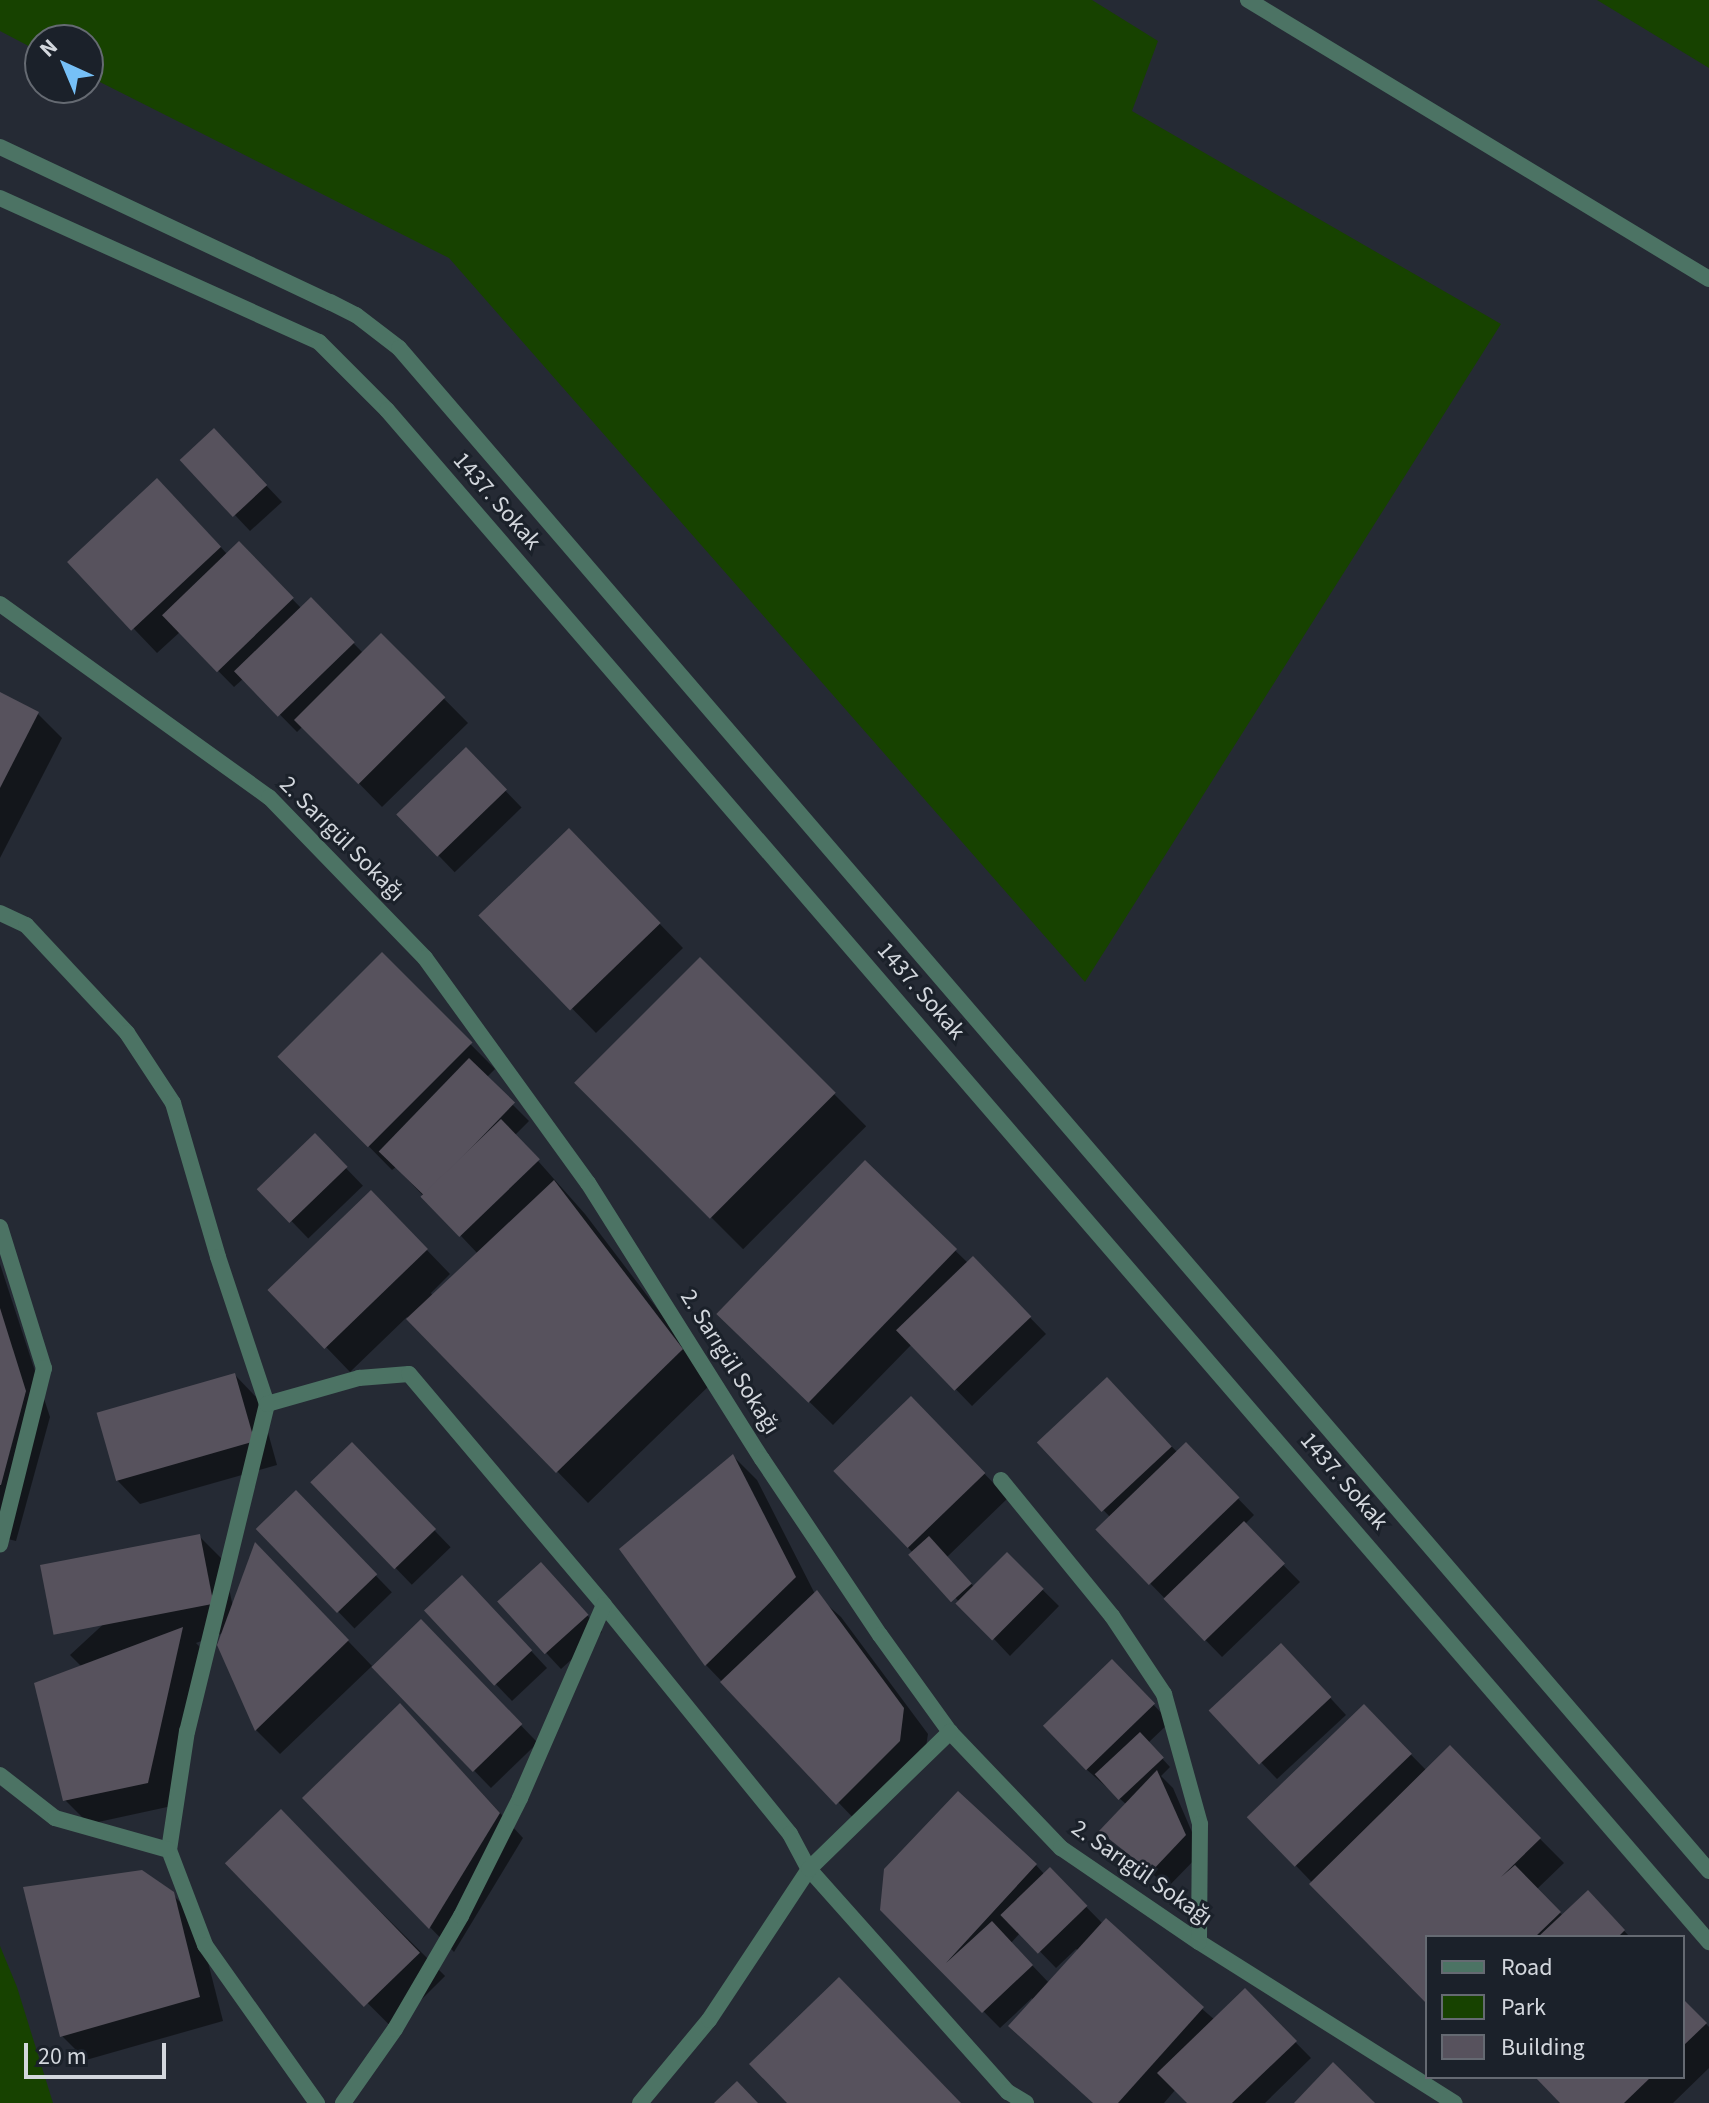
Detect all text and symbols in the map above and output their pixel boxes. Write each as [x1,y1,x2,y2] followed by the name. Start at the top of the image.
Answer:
[24,24,104,104] north arrow
[32,32,65,65] text: N
[447,446,547,556] street label: 1437. Sokak
[273,770,411,908] street label: 2. Sarıgül Sokağı
[871,936,971,1046] street label: 1437. Sokak
[674,1284,786,1440] street label: 2. Sarıgül Sokağı
[1294,1426,1394,1536] street label: 1437. Sokak
[1066,1814,1218,1932] street label: 2. Sarıgül Sokağı
[1425,1935,1685,2079] legend
[1501,1950,1553,1985] text: Road
[1501,1990,1546,2025] text: Park
[28,2027,170,2077] scale bar
[1501,2030,1585,2065] text: Building
[38,2039,87,2074] text: 20 m

